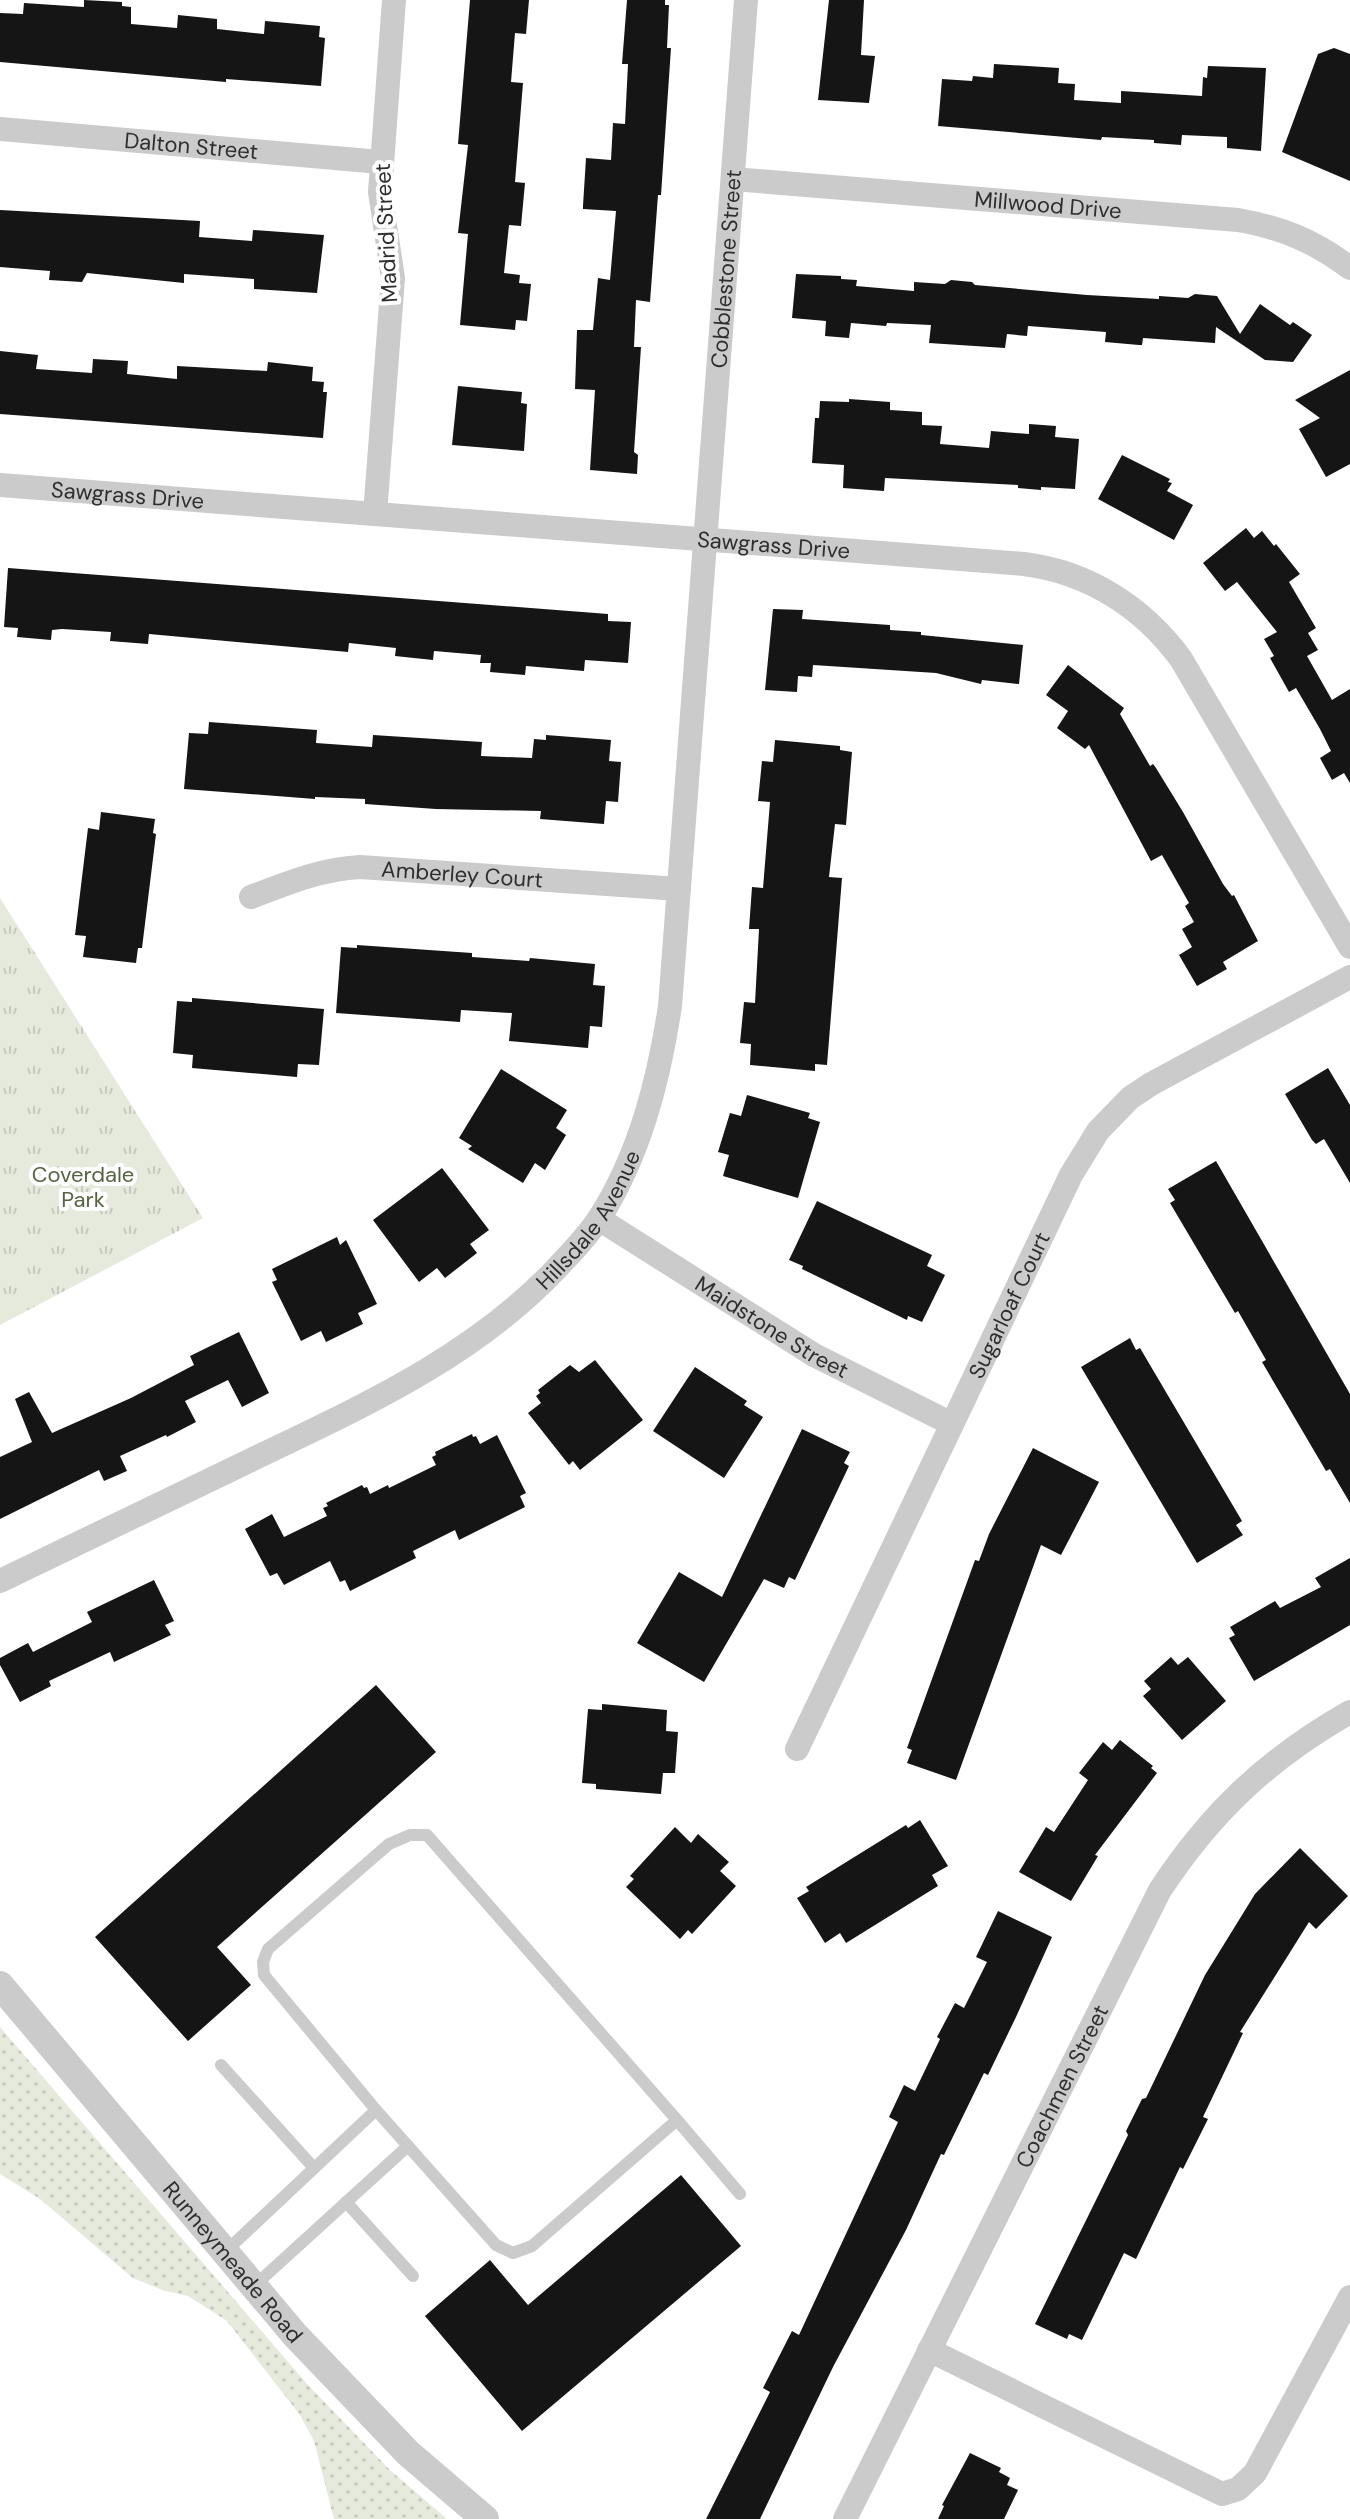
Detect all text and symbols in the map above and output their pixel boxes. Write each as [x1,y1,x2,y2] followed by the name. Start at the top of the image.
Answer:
[123,125,259,166] street label: Dalton Street
[368,162,404,304] street label: Madrid Street
[704,169,748,369] street label: Cobblestone Street
[973,184,1123,225] street label: Millwood Drive
[50,474,205,515] street label: Sawgrass Drive
[696,524,851,565] street label: Sawgrass Drive
[380,854,544,894] street label: Amberley Court
[530,1146,647,1296] street label: Hillsdale Avenue
[32,1160,134,1214] park label: Coverdale Park
[962,1227,1056,1383] street label: Sugarloaf Court
[690,1269,854,1385] street label: Maidstone Street
[1009,2000,1115,2173] street label: Coachmen Street
[157,2175,310,2349] street label: Runneymeade Road

